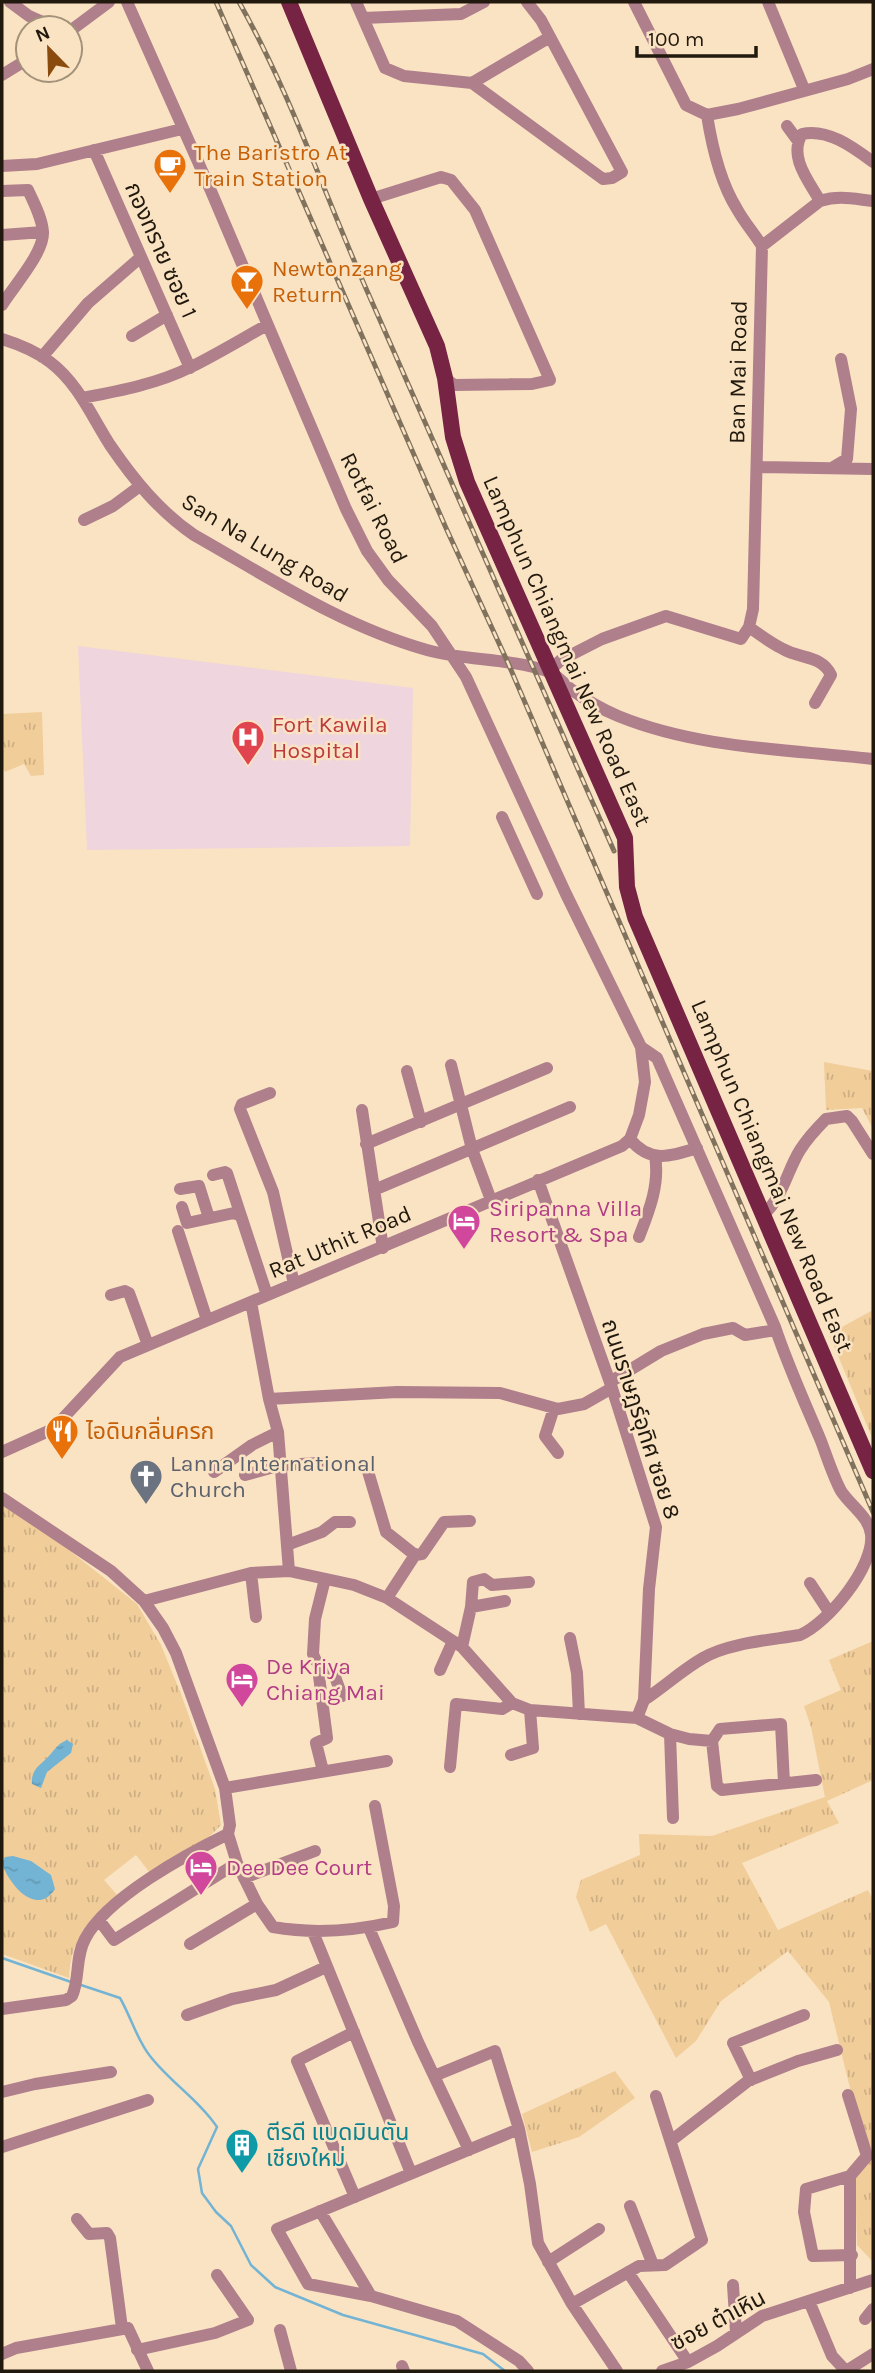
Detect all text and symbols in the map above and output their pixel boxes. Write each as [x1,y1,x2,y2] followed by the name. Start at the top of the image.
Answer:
[14,14,84,84] north arrow
[637,14,756,58] scale bar
[32,21,53,47] text: N
[648,27,705,51] text: 100 m
[194,139,348,192] place label: The Baristro At Train Station
[151,146,189,195] cafe icon: The Baristro At Train Station
[119,178,203,322] street label: กองทราย ซอย 1
[272,255,402,308] place label: Newtonzang Return
[228,262,266,311] bar icon: Newtonzang Return
[723,300,753,444] street label: Ban Mai Road
[334,448,414,568] street label: Rotfai Road
[477,472,657,831] street label: Lamphun Chiangmai New Road East
[177,488,353,608] street label: San Na Lung Road
[272,711,388,764] place label: Fort Kawila Hospital
[229,718,267,767] hospital icon: Fort Kawila Hospital
[685,995,859,1357] street label: Lamphun Chiangmai New Road East
[489,1195,642,1248] place label: Siripanna Villa Resort & Spa
[265,1200,415,1284] street label: Rat Uthit Road
[445,1202,483,1251] hotel icon: Siripanna Villa Resort & Spa
[596,1316,686,1522] street label: ถนนราษฎร์อุทิศ ซอย 8
[43,1412,81,1461] restaurant icon: ไอดินกลิ่นครก
[85,1416,214,1445] place label: ไอดินกลิ่นครก
[170,1450,376,1503] place label: Lanna International Church
[127,1457,165,1506] church icon: Lanna International Church
[266,1653,385,1706] place label: De Kriya Chiang Mai
[223,1660,261,1709] hotel icon: De Kriya Chiang Mai
[182,1848,220,1897] hotel icon: Dee Dee Court
[226,1854,372,1881] place label: Dee Dee Court
[266,2119,409,2172] place label: ตีรดี แบดมินตัน เชียงใหม่
[223,2126,261,2175] building icon: ตีรดี แบดมินตัน เชียงใหม่
[666,2284,770,2356] street label: ซอย ต๋าเหิน

